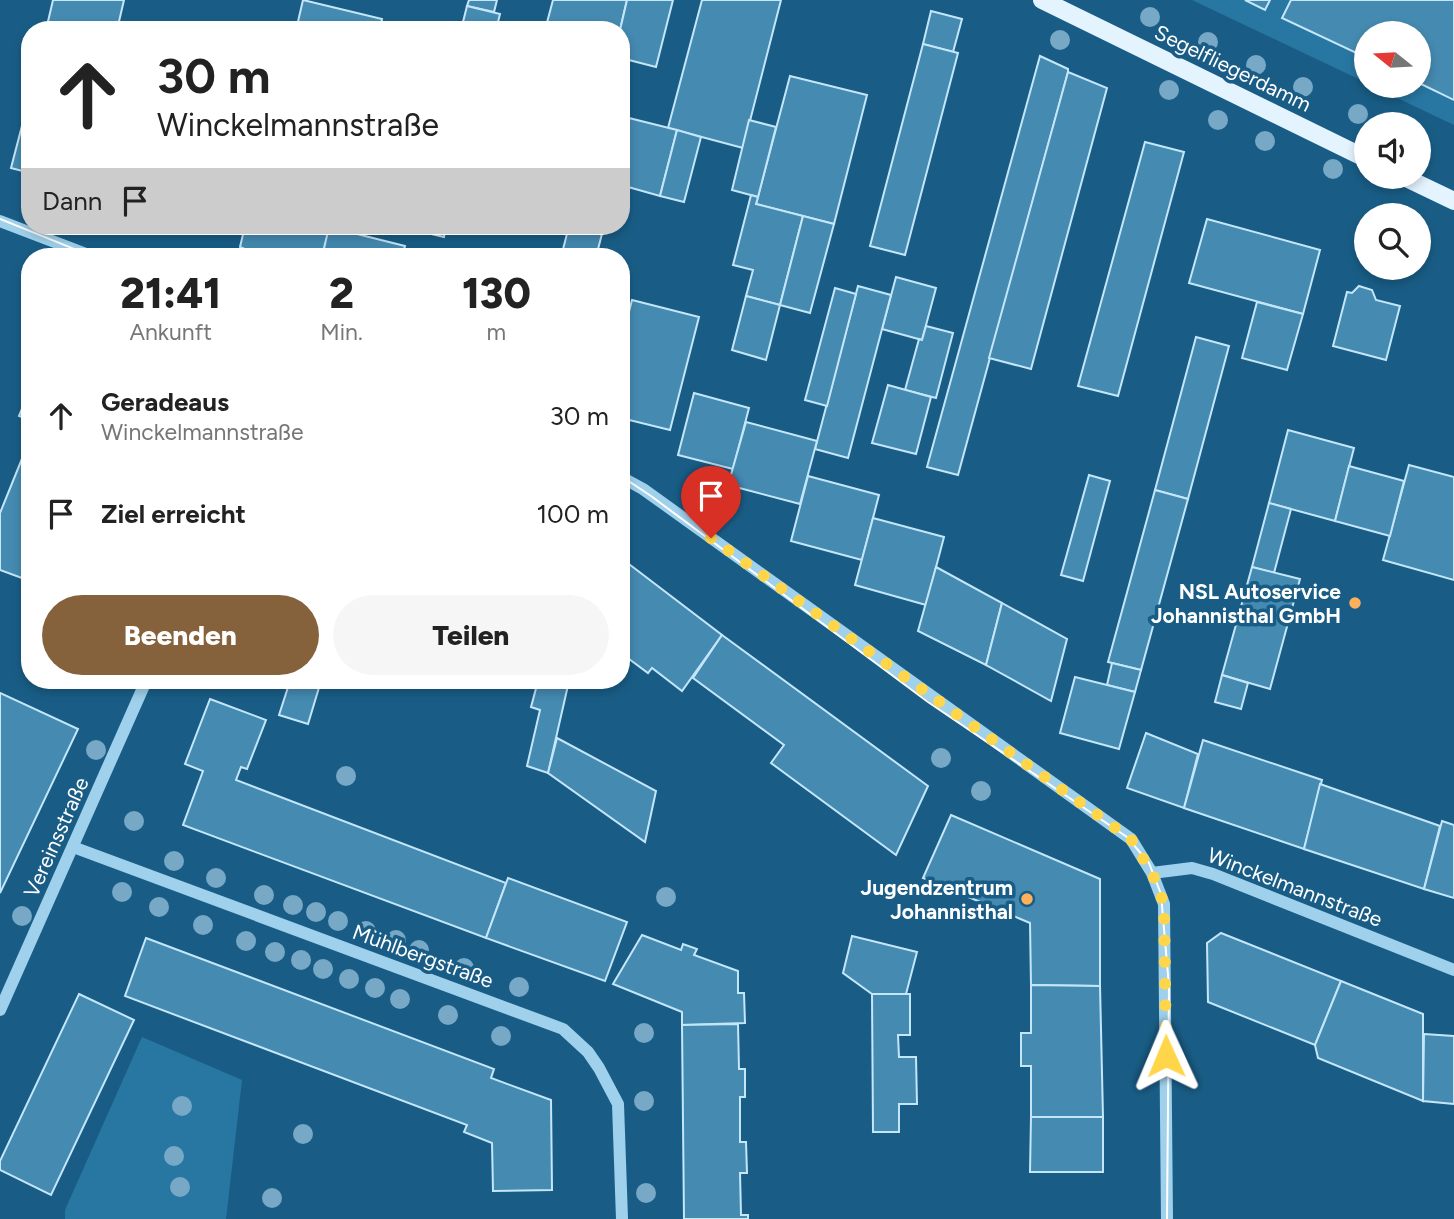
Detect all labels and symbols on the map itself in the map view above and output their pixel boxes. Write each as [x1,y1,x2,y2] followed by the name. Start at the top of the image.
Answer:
[1151,19,1315,117] street label: Segelfliegerdamm
[1354,21,1432,98] north arrow
[681,466,741,538] pin
[1151,579,1341,628] place label: NSL Autoservice Johannisthal GmbH
[1347,595,1363,611] marker: NSL Autoservice Johannisthal GmbH
[18,773,94,901] street label: Vereinsstraße
[1204,842,1386,932] street label: Winckelmannstraße
[861,875,1013,924] place label: Jugendzentrum Johannisthal
[1019,891,1035,907] marker: Jugendzentrum Johannisthal
[349,919,497,993] street label: Mühlbergstraße
[1129,1019,1203,1093] position arrow

